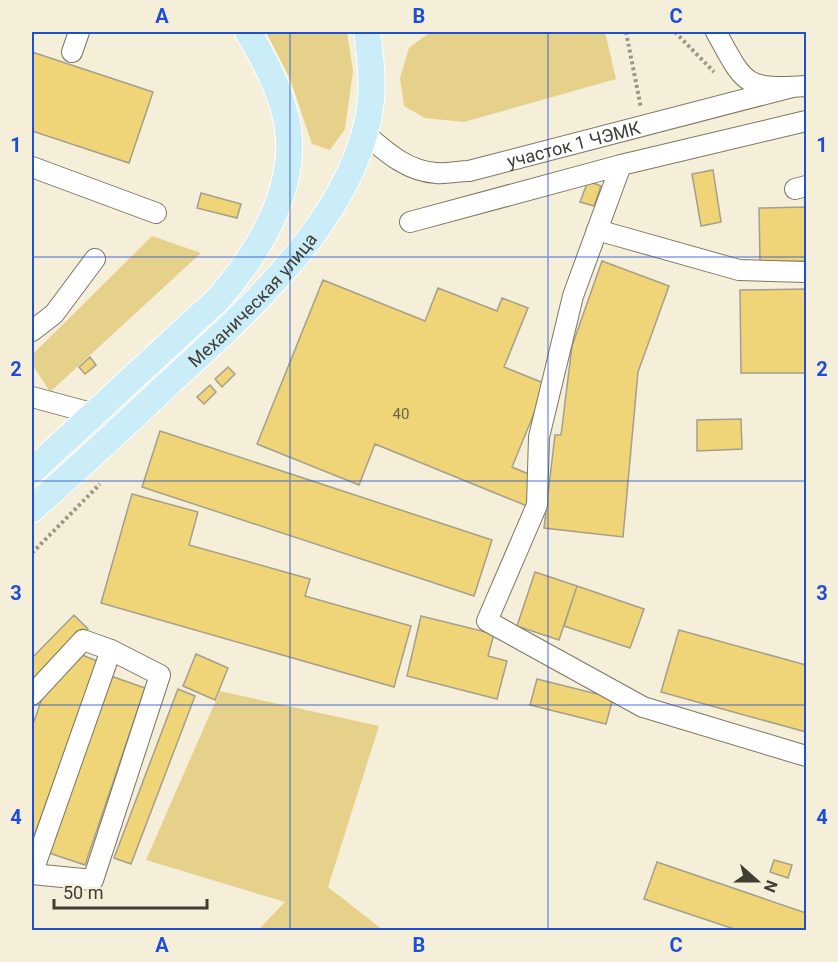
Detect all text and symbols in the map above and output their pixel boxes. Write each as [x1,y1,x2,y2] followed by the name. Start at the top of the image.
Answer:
[155,4,169,28] text: A
[413,4,425,28] text: B
[669,4,683,28] text: C
[505,116,643,171] street label: участок 1 ЧЭМК
[10,133,22,157] text: 1
[816,133,828,157] text: 1
[184,229,321,371] street label: Механическая улица
[10,357,22,381] text: 2
[816,357,828,381] text: 2
[393,405,409,423] house number: 40
[10,581,22,605] text: 3
[816,581,828,605] text: 3
[10,805,22,829] text: 4
[816,805,828,829] text: 4
[727,851,787,911] north arrow
[54,872,207,910] scale bar
[760,878,781,895] text: N
[63,882,103,903] text: 50 m
[155,933,169,957] text: A
[413,933,425,957] text: B
[669,933,683,957] text: C

